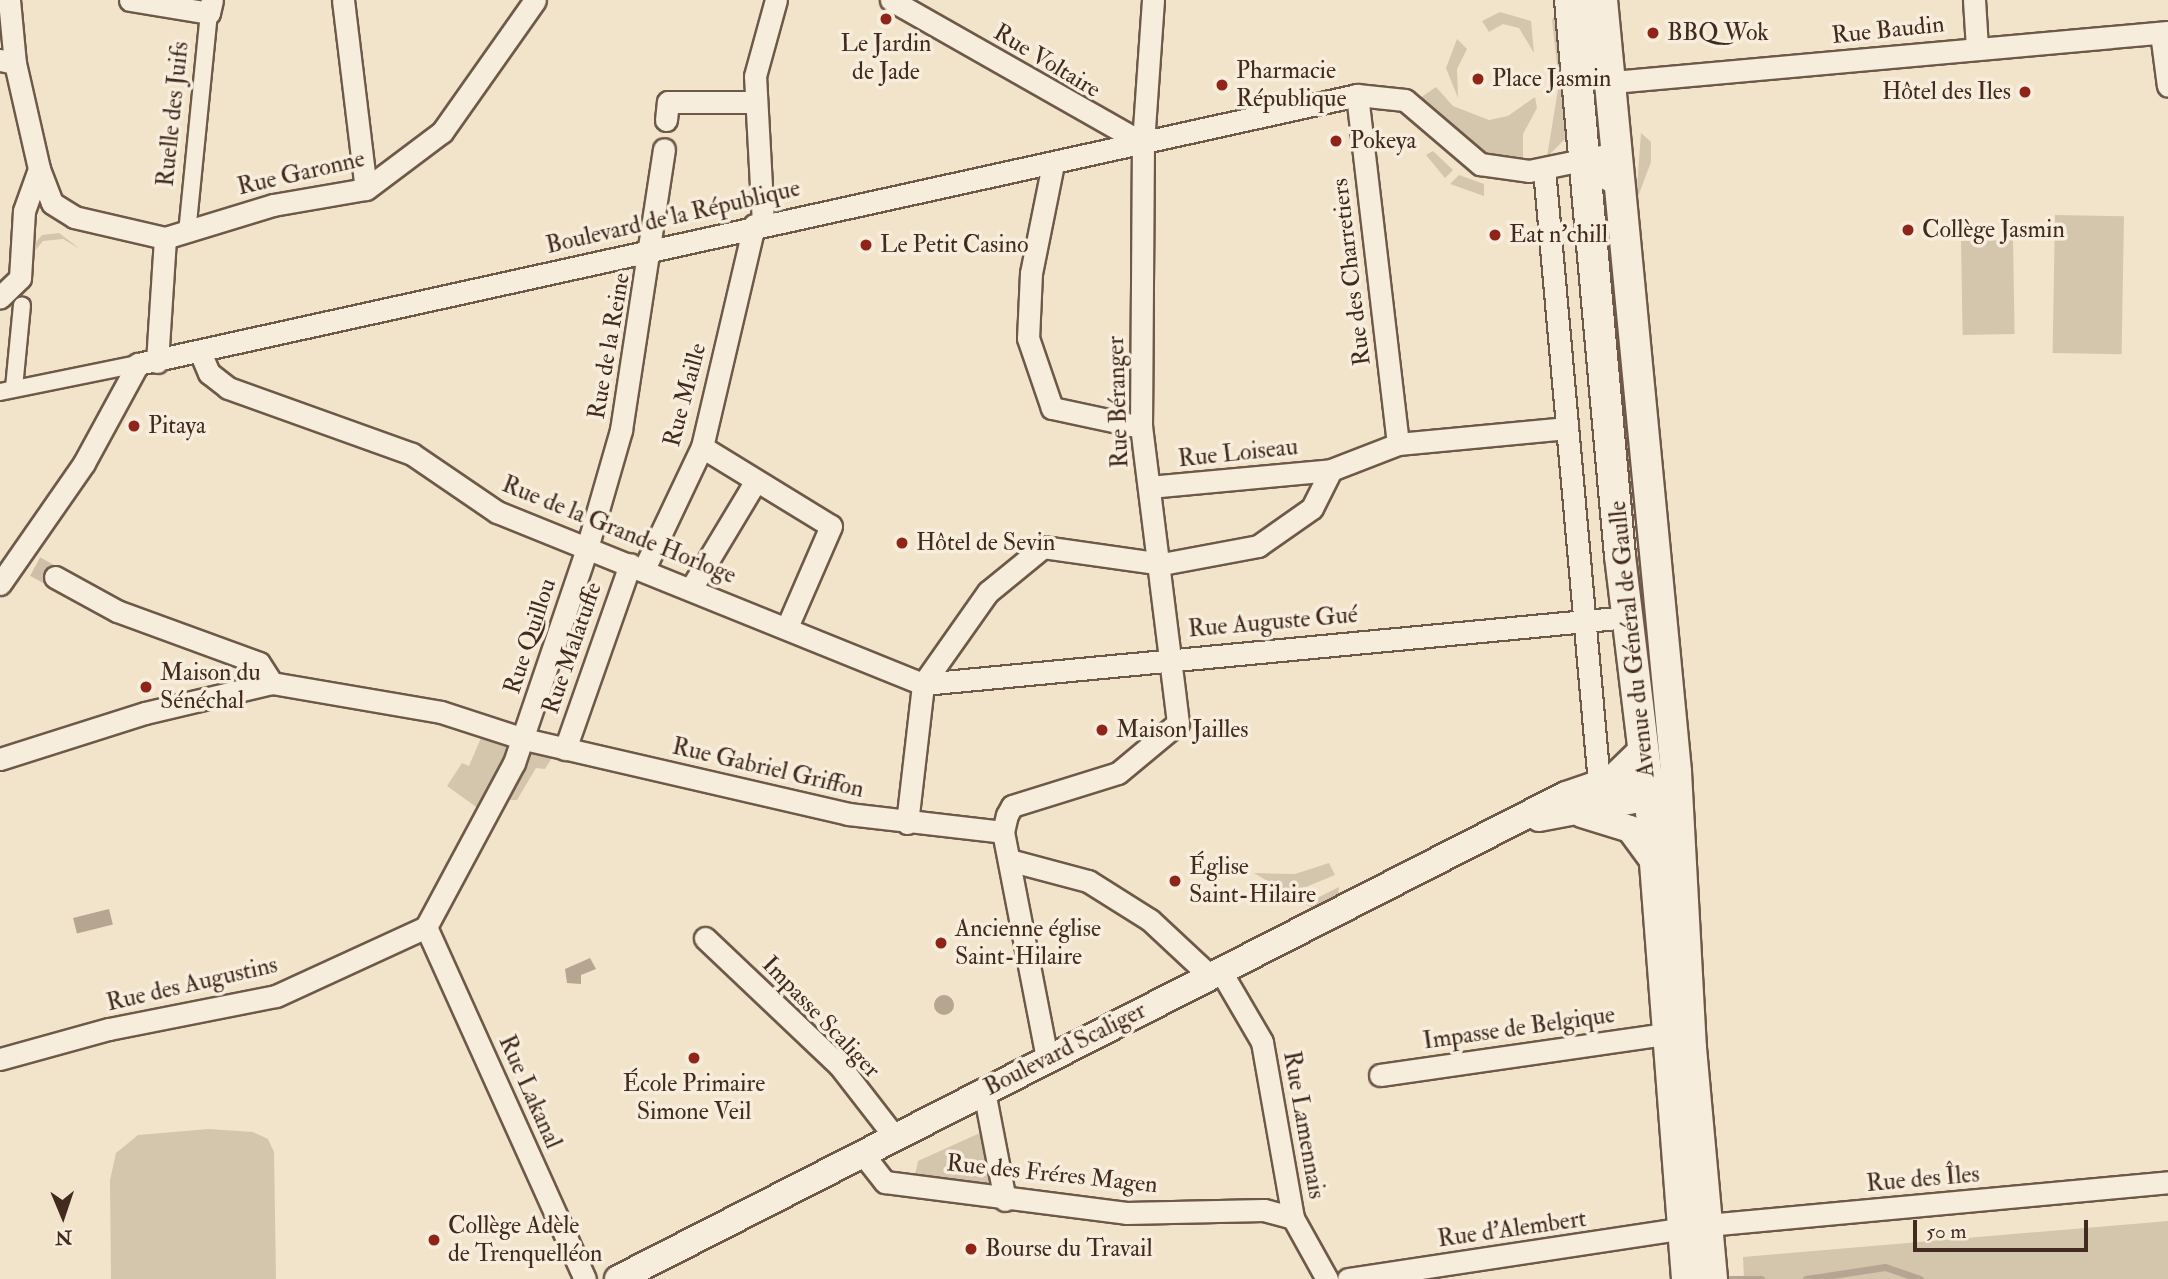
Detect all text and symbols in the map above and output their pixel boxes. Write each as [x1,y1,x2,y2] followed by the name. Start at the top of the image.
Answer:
[1830,10,1946,50] street label: Rue Baudin
[878,11,894,27] marker: Le Jardin de Jade
[988,18,1106,104] street label: Rue Voltaire
[1667,19,1769,47] place label: BBQ Wok
[1645,25,1661,41] marker: BBQ Wok
[841,30,931,86] place label: Le Jardin de Jade
[151,40,195,188] street label: Ruelle des Juifs
[1236,57,1346,113] place label: Pharmacie République
[1492,65,1611,93] place label: Place Jasmin
[1470,71,1486,87] marker: Place Jasmin
[1214,77,1230,93] marker: Pharmacie République
[1882,78,2011,106] place label: Hôtel des Iles
[2017,84,2033,100] marker: Hôtel des Iles
[1350,127,1416,155] place label: Pokeya
[1328,133,1344,149] marker: Pokeya
[235,144,367,202] street label: Rue Garonne
[543,174,803,260] street label: Boulevard de la République
[1325,177,1377,367] street label: Rue des Charretiers
[1922,216,2065,244] place label: Collège Jasmin
[1509,221,1608,249] place label: Eat n'chill
[1900,222,1916,238] marker: Collège Jasmin
[1487,227,1503,243] marker: Eat n'chill
[880,231,1029,259] place label: Le Petit Casino
[858,237,874,253] marker: Le Petit Casino
[582,271,636,421] street label: Rue de la Reine
[1101,335,1135,469] street label: Rue Béranger
[657,340,713,450] street label: Rue Maille
[148,412,206,440] place label: Pitaya
[126,418,142,434] marker: Pitaya
[1177,432,1299,474] street label: Rue Loiseau
[498,470,740,590] street label: Rue de la Grande Horloge
[1603,499,1661,779] street label: Avenue du Général de Gaulle
[916,529,1055,557] place label: Hôtel de Sevin
[894,535,910,551] marker: Hôtel de Sevin
[498,575,562,697] street label: Rue Quillou
[536,578,608,718] street label: Rue Malatuffe
[1187,600,1359,644] street label: Rue Auguste Gué
[160,659,261,715] place label: Maison du Sénéchal
[138,679,154,695] marker: Maison du Sénéchal
[1116,716,1248,744] place label: Maison Jailles
[1094,722,1110,738] marker: Maison Jailles
[669,732,867,804] street label: Rue Gabriel Griffon
[1189,853,1316,909] place label: Église Saint-Hilaire
[1167,873,1183,889] marker: Église Saint-Hilaire
[955,915,1101,971] place label: Ancienne église Saint-Hilaire
[933,935,949,951] marker: Ancienne église Saint-Hilaire
[104,950,280,1018] street label: Rue des Augustins
[756,950,886,1084] street label: Impasse Scaliger
[979,996,1151,1102] street label: Boulevard Scaliger
[1421,1000,1617,1056] street label: Impasse de Belgique
[492,1031,568,1153] street label: Rue Lakanal
[1277,1049,1331,1201] street label: Rue Lamennais
[686,1050,702,1066] marker: École Primaire Simone Veil
[623,1070,765,1126] place label: École Primaire Simone Veil
[945,1149,1159,1199] street label: Rue des Fréres Magen
[1865,1160,1981,1198] street label: Rue des Îles
[28,1181,98,1251] north arrow
[1436,1204,1588,1254] street label: Rue d'Alembert
[1916,1206,2091,1250] scale bar
[448,1212,602,1268] place label: Collège Adèle de Trenquelléon
[1926,1218,1967,1245] text: 50 m
[55,1225,73,1249] text: N
[426,1232,442,1248] marker: Collège Adèle de Trenquelléon
[985,1235,1153,1263] place label: Bourse du Travail
[963,1241,979,1257] marker: Bourse du Travail

